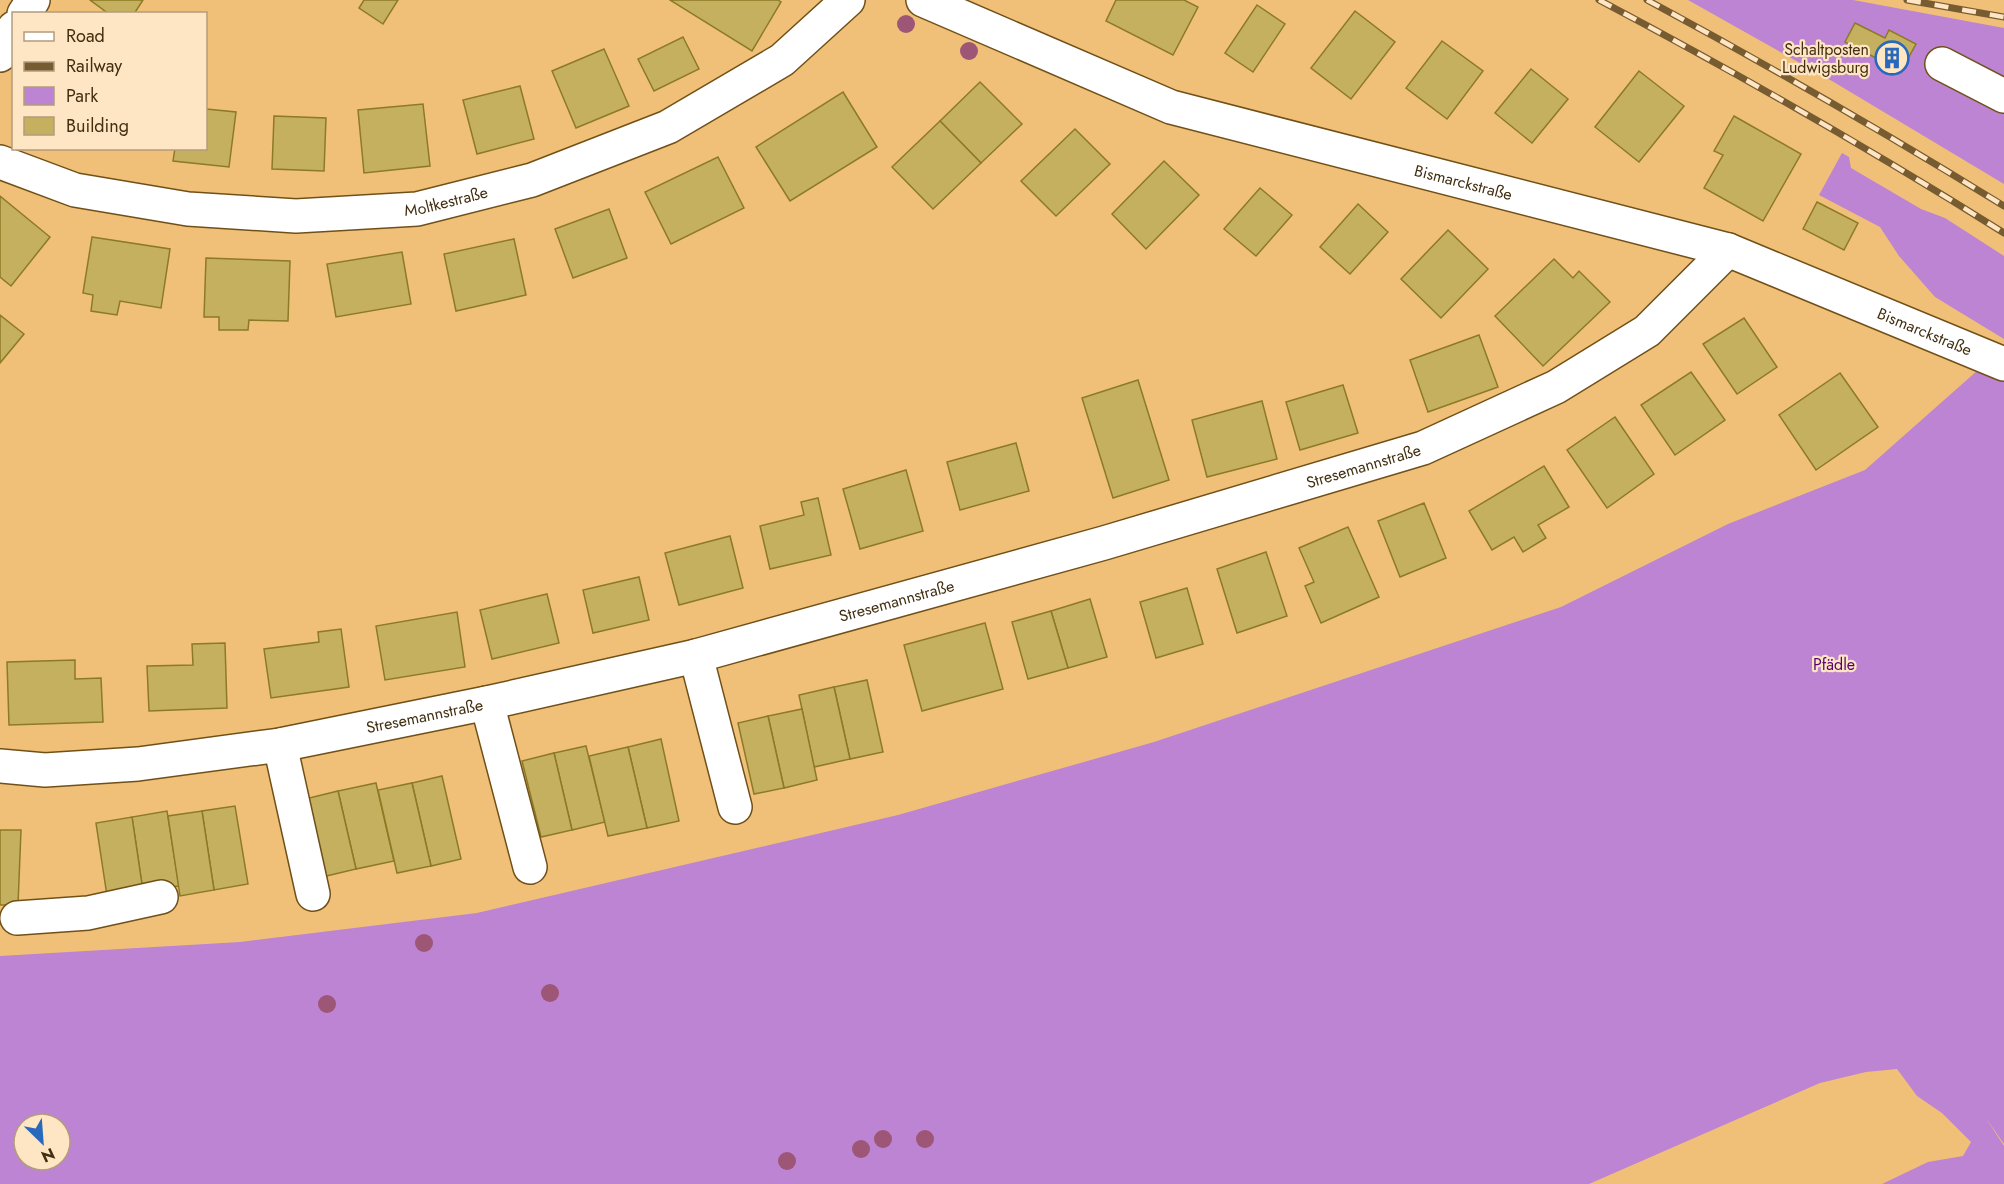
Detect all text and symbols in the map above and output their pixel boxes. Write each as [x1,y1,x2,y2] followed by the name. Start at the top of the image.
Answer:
[12,12,207,150] legend
[66,23,105,49] text: Road
[1782,38,1869,79] place label: Schaltposten Ludwigsburg
[1874,40,1910,76] building icon: Schaltposten Ludwigsburg
[66,53,122,79] text: Railway
[66,83,98,109] text: Park
[66,113,129,139] text: Building
[1412,158,1515,206] street label: Bismarckstraße
[404,180,490,221] street label: Moltkestraße
[1874,301,1976,361] street label: Bismarckstraße
[1303,438,1423,494] street label: Stresemannstraße
[836,574,957,627] street label: Stresemannstraße
[1813,653,1855,676] park label: Pfädle
[364,693,485,739] street label: Stresemannstraße
[12,1112,72,1172] north arrow
[38,1142,59,1168] text: N

